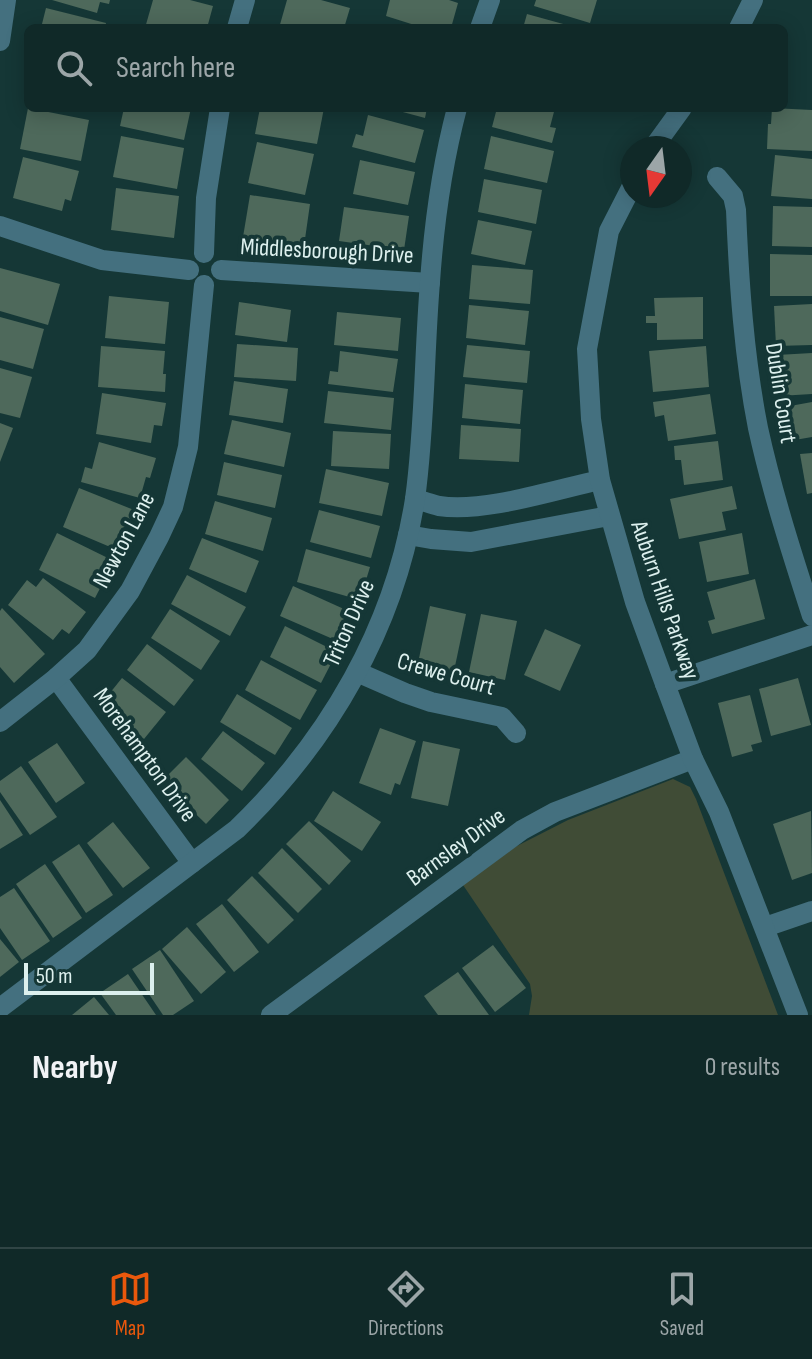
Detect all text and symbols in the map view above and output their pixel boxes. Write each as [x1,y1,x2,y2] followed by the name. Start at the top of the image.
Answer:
[24,24,788,112] search box
[52,46,96,90] icon: search
[116,50,235,86] text: Search here
[620,136,692,208] north arrow
[240,232,414,270] street label: Middlesborough Drive
[759,341,803,445] street label: Dublin Court
[87,487,161,593] street label: Newton Lane
[624,516,706,683] street label: Auburn Hills Parkway
[317,575,381,671] street label: Triton Drive
[394,646,498,702] street label: Crewe Court
[87,682,203,828] street label: Morehampton Drive
[401,802,511,892] street label: Barnsley Drive
[24,959,154,995] scale bar
[36,963,72,990] text: 50 m
[32,1047,118,1088] text: Nearby
[705,1052,780,1083] text: 0 results
[108,1267,152,1342] tab: Map
[368,1267,444,1342] tab: Directions
[660,1267,704,1342] tab: Saved

